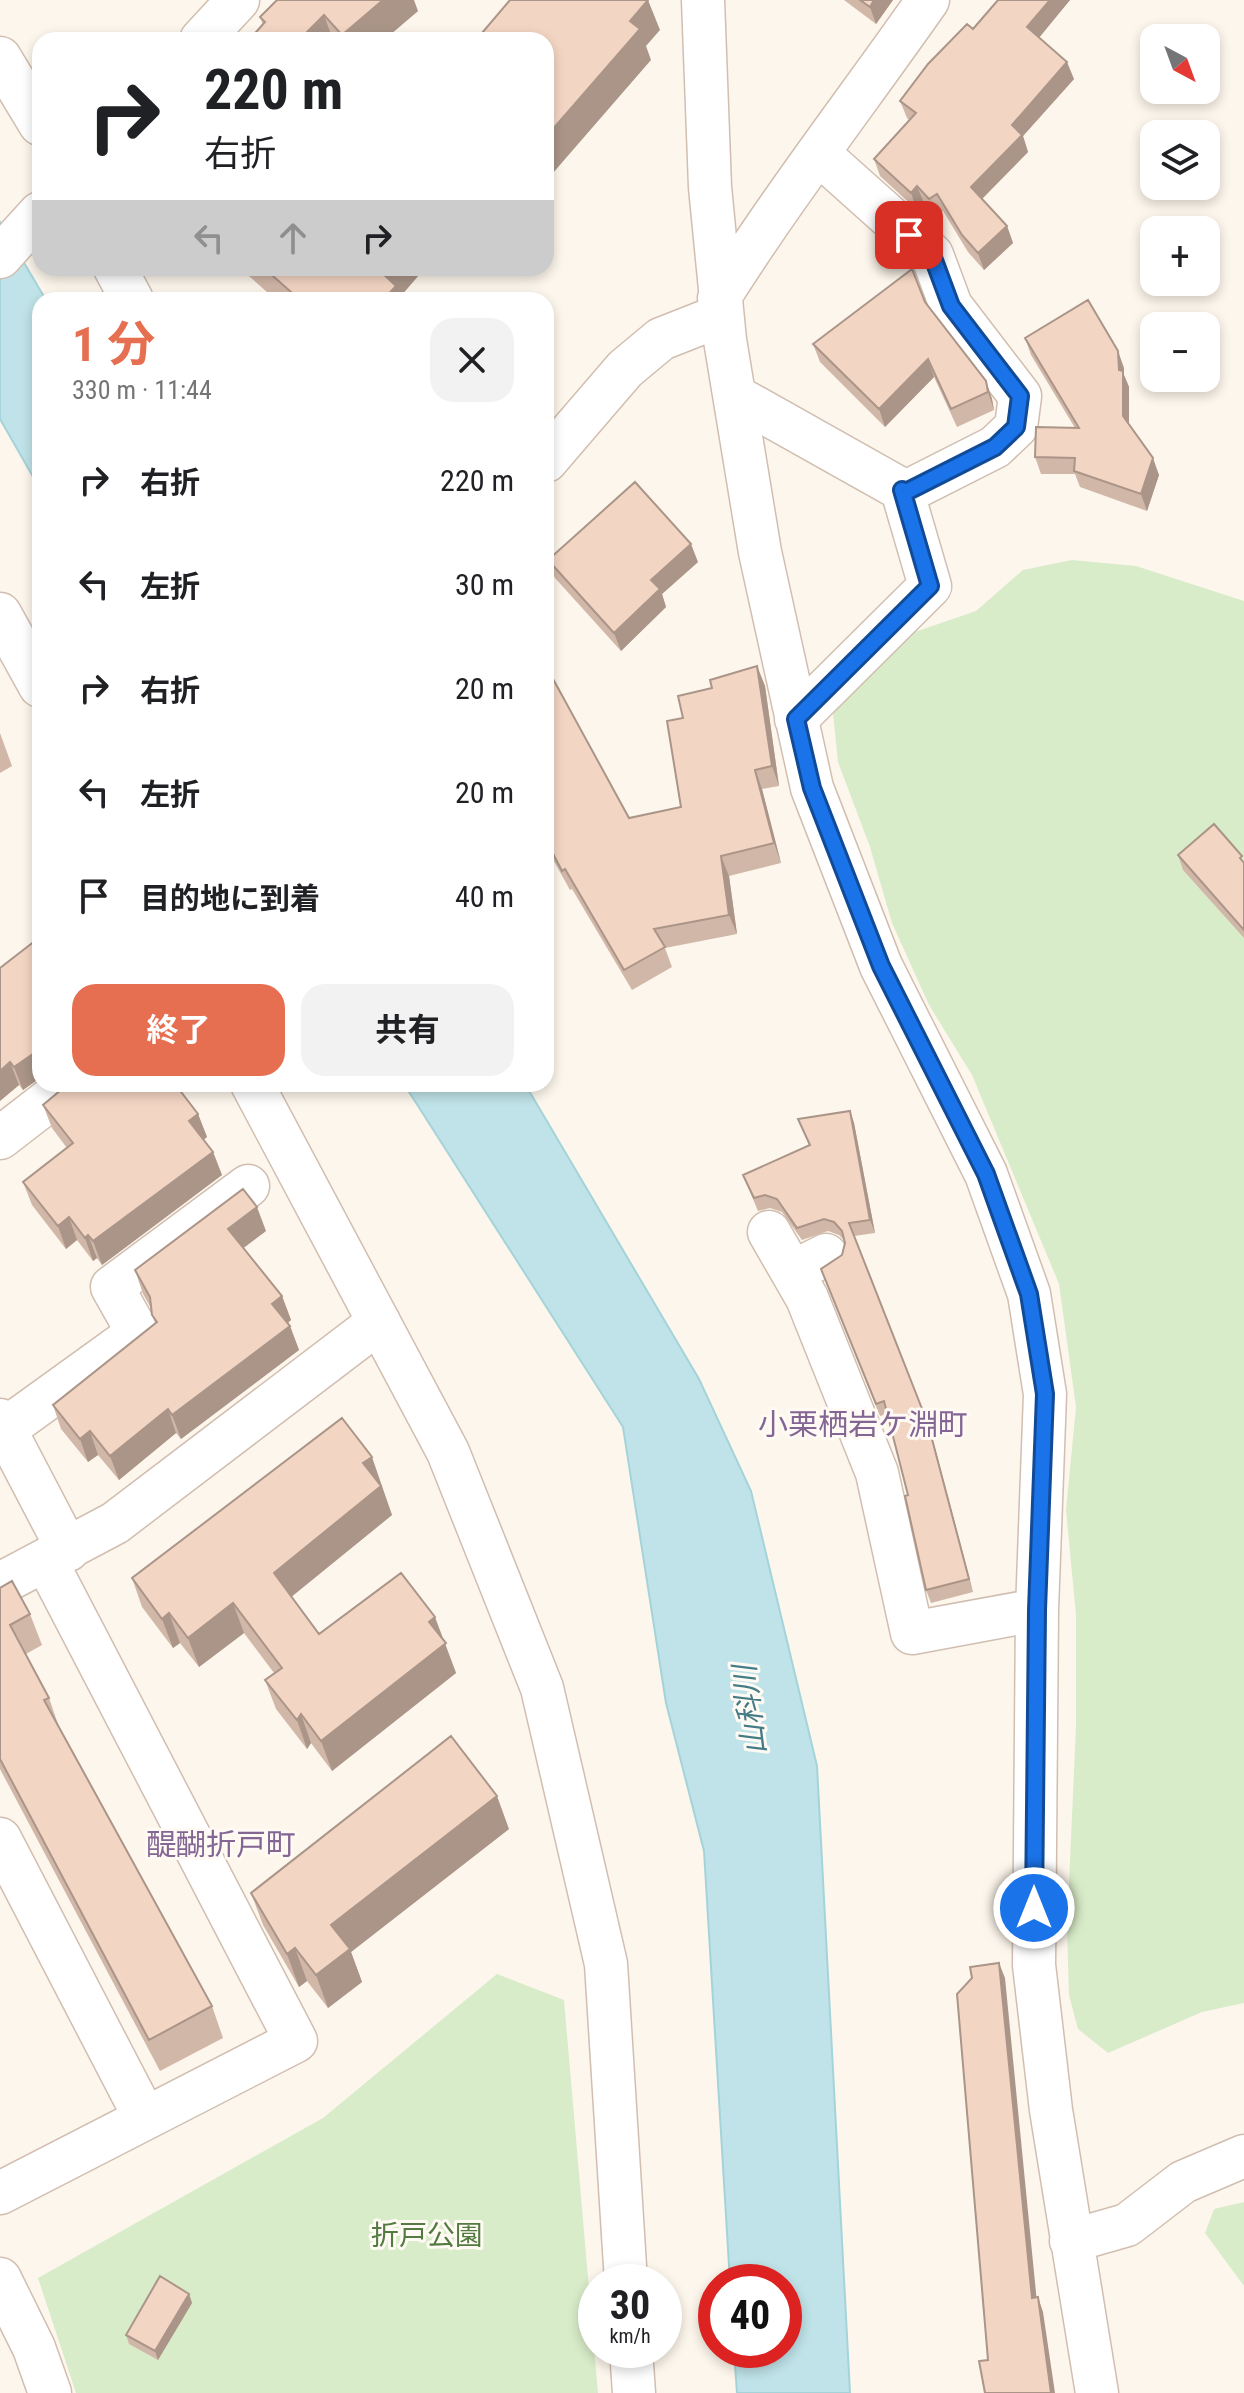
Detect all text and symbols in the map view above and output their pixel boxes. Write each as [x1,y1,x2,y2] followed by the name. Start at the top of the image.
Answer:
[1140,24,1220,104] north arrow
[1140,24,1220,392] map controls
[204,57,343,123] text: 220 m
[72,64,176,168] icon: right
[1140,120,1220,200] button: layers
[204,133,276,175] text: 右折
[875,201,943,269] pin
[887,213,931,257] icon: arrive
[187,216,231,260] icon: left
[271,216,315,260] icon: ahead
[355,216,399,260] icon: right
[1140,216,1220,296] button: +
[1140,312,1220,392] button: −
[72,316,155,373] text: 1 分
[430,318,514,402] button: close
[72,375,212,405] text: 330 m · 11:44
[72,458,116,502] icon: right
[440,463,514,498] text: 220 m
[140,465,200,500] text: 右折
[72,562,116,606] icon: left
[455,567,514,602] text: 30 m
[140,569,200,604] text: 左折
[72,666,116,710] icon: right
[455,671,514,706] text: 20 m
[140,673,200,708] text: 右折
[72,770,116,814] icon: left
[455,775,514,810] text: 20 m
[140,777,200,812] text: 左折
[72,874,116,918] icon: arrive
[455,879,514,914] text: 40 m
[140,881,320,916] text: 目的地に到着
[72,984,285,1076] button: 終了
[301,984,514,1076] button: 共有
[758,1407,968,1442] district label: 小栗栖岩ケ淵町
[726,1660,772,1757] water label: 山科川
[146,1827,296,1862] district label: 醍醐折戸町
[992,1866,1076,1950] position arrow
[371,2219,483,2252] park label: 折戸公園
[698,2264,802,2368] speed limit sign: 40
[610,2282,650,2329] text: 30
[609,2324,651,2348] text: km/h

